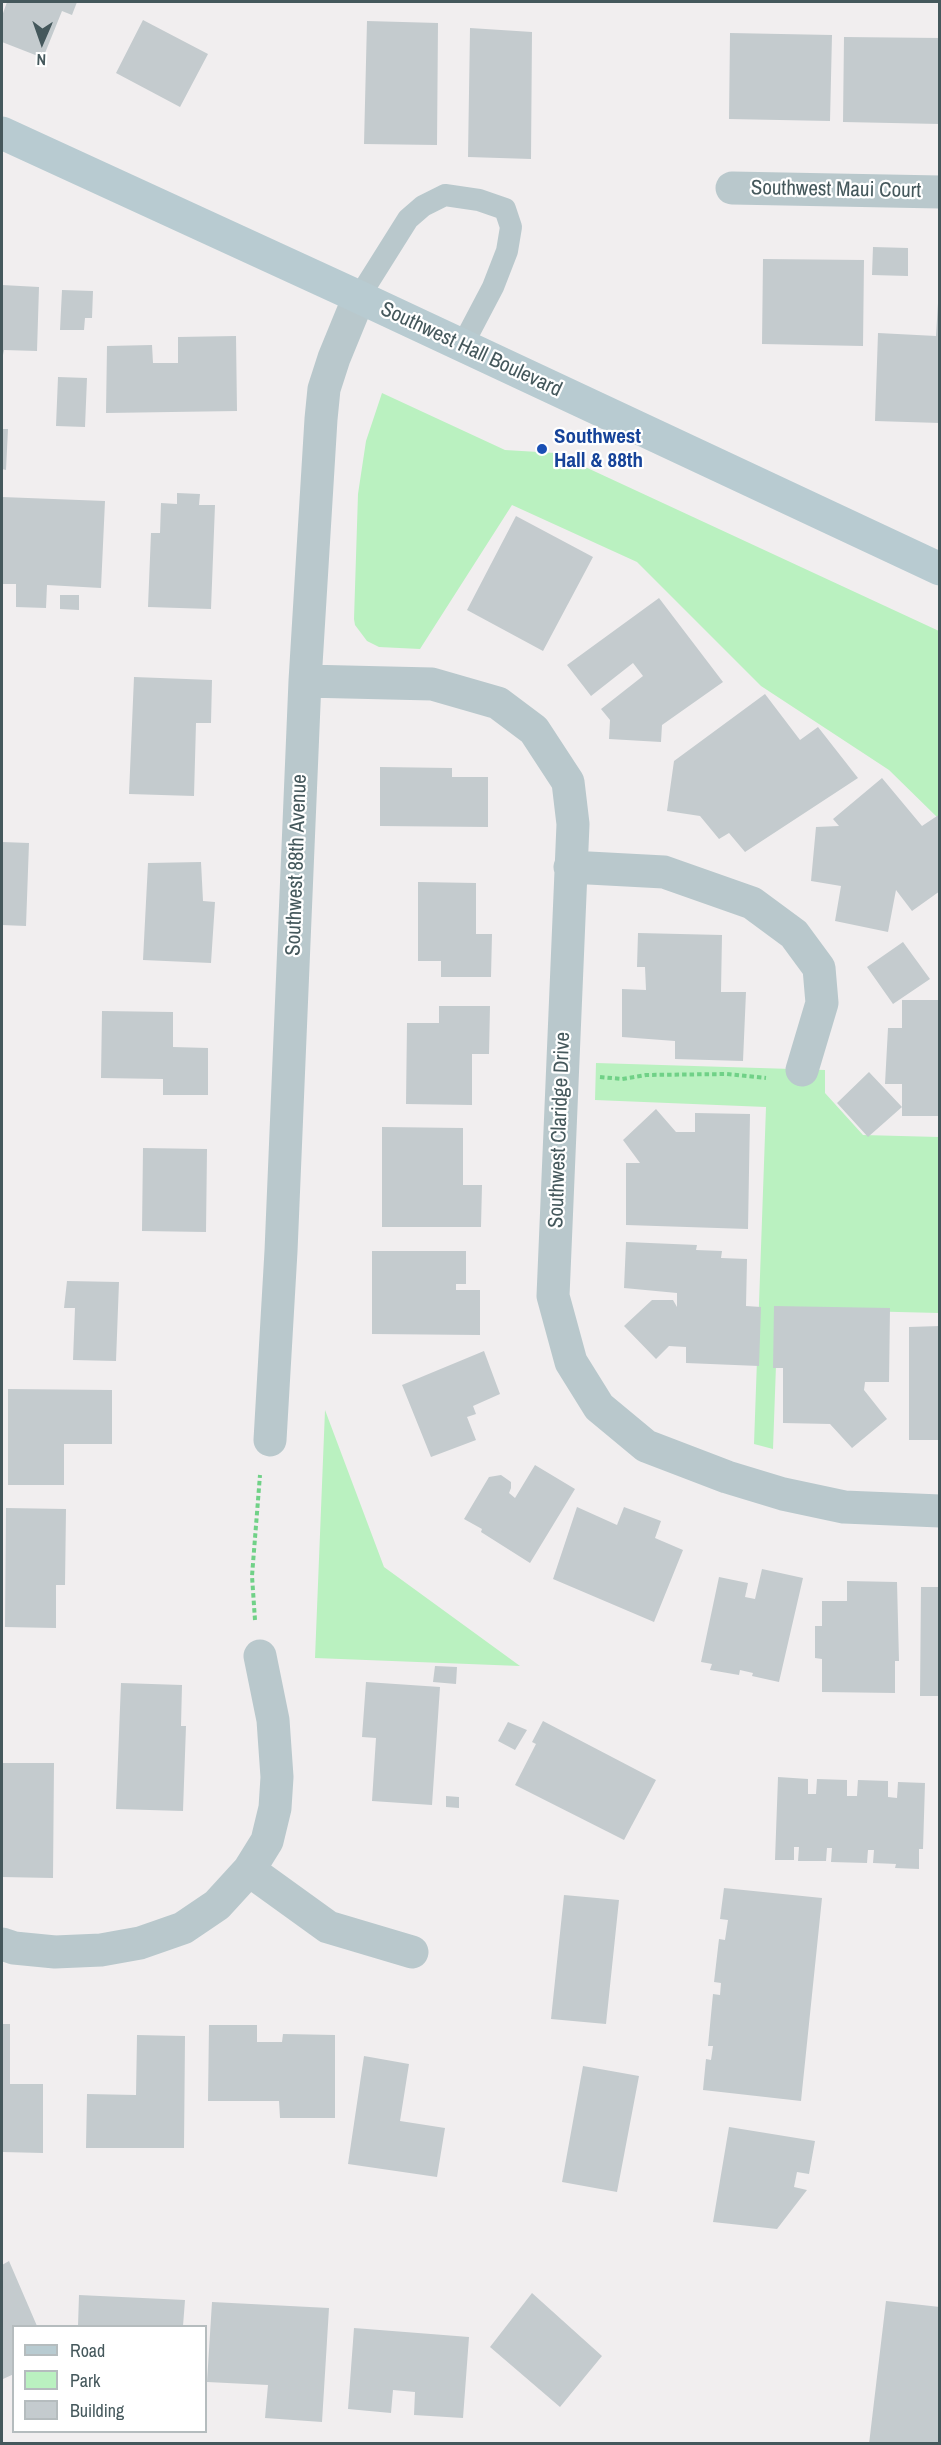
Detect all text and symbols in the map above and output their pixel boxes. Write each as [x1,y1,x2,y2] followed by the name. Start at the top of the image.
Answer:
[12,12,72,72] north arrow
[36,49,47,71] text: N
[751,176,921,204] street label: Southwest Maui Court
[376,297,566,403] street label: Southwest Hall Boulevard
[554,424,643,474] place label: Southwest Hall & 88th
[535,442,549,456] marker: Southwest Hall & 88th
[281,774,313,956] street label: Southwest 88th Avenue
[544,1032,576,1228] street label: Southwest Claridge Drive
[12,2325,207,2433] legend
[70,2338,105,2363] text: Road
[70,2368,100,2393] text: Park
[70,2398,124,2423] text: Building

